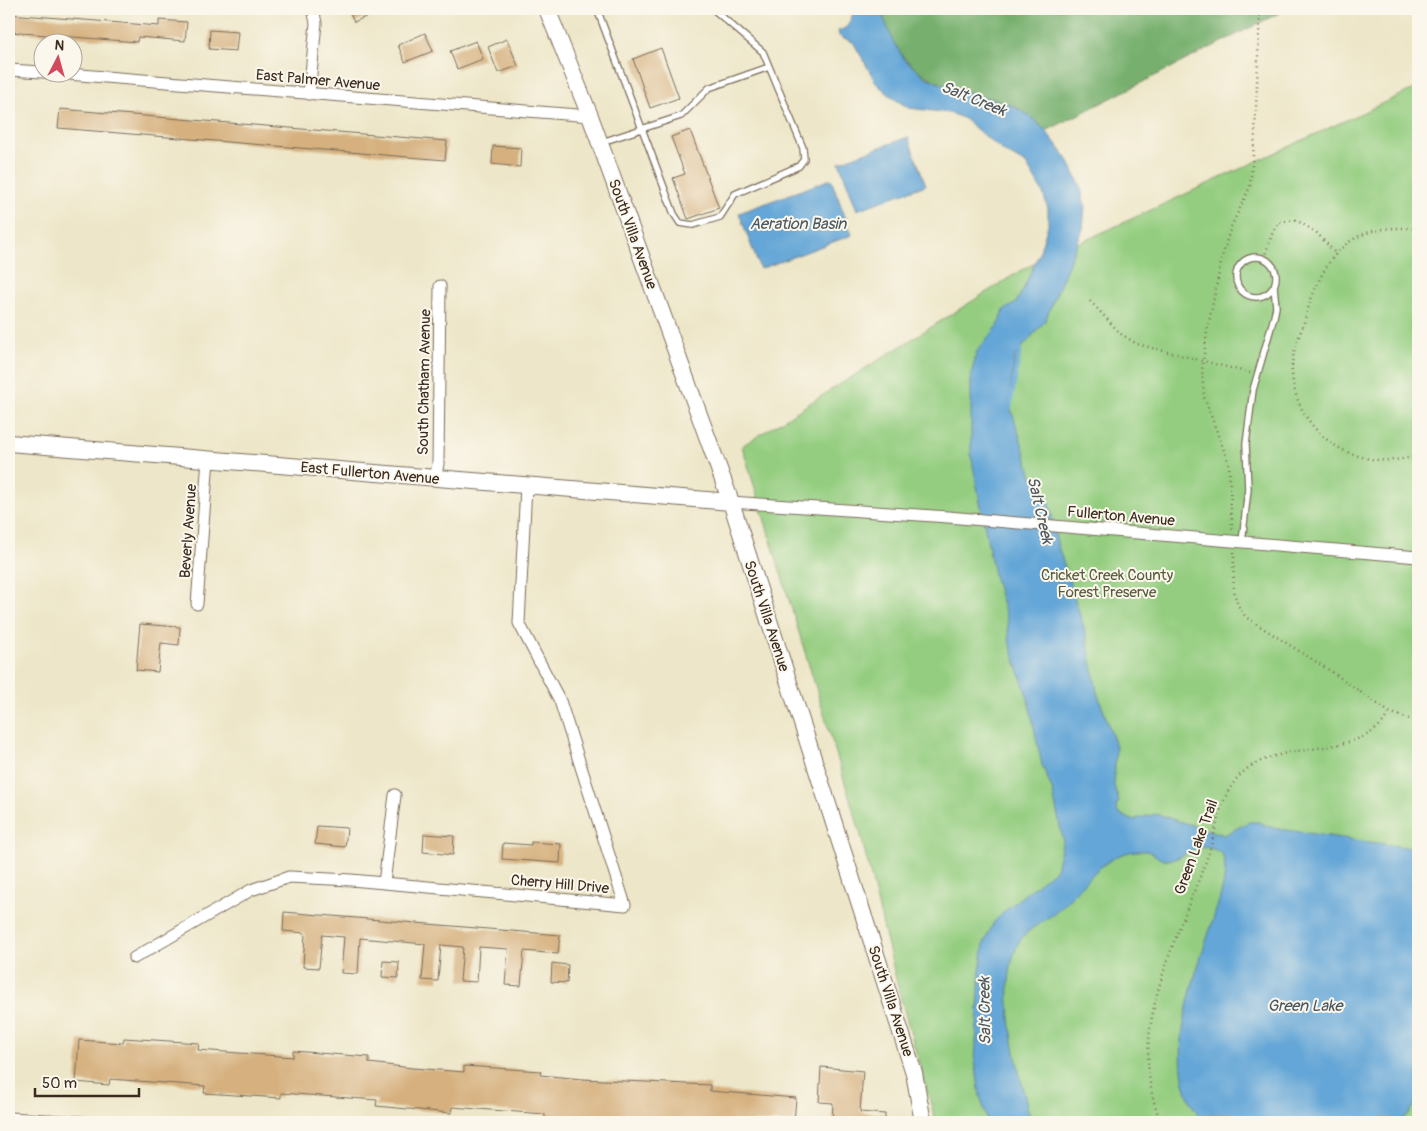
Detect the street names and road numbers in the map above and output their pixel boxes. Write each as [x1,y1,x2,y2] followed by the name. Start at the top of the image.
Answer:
[255,66,381,95] street label: East Palmer Avenue
[604,177,661,292] street label: South Villa Avenue
[414,308,435,455] street label: South Chatham Avenue
[300,458,441,489] street label: East Fullerton Avenue
[176,483,201,579] street label: Beverly Avenue
[1066,502,1176,531] street label: Fullerton Avenue
[740,558,794,675] street label: South Villa Avenue
[1170,797,1223,897] street label: Green Lake Trail
[510,871,611,898] street label: Cherry Hill Drive
[864,943,918,1060] street label: South Villa Avenue

